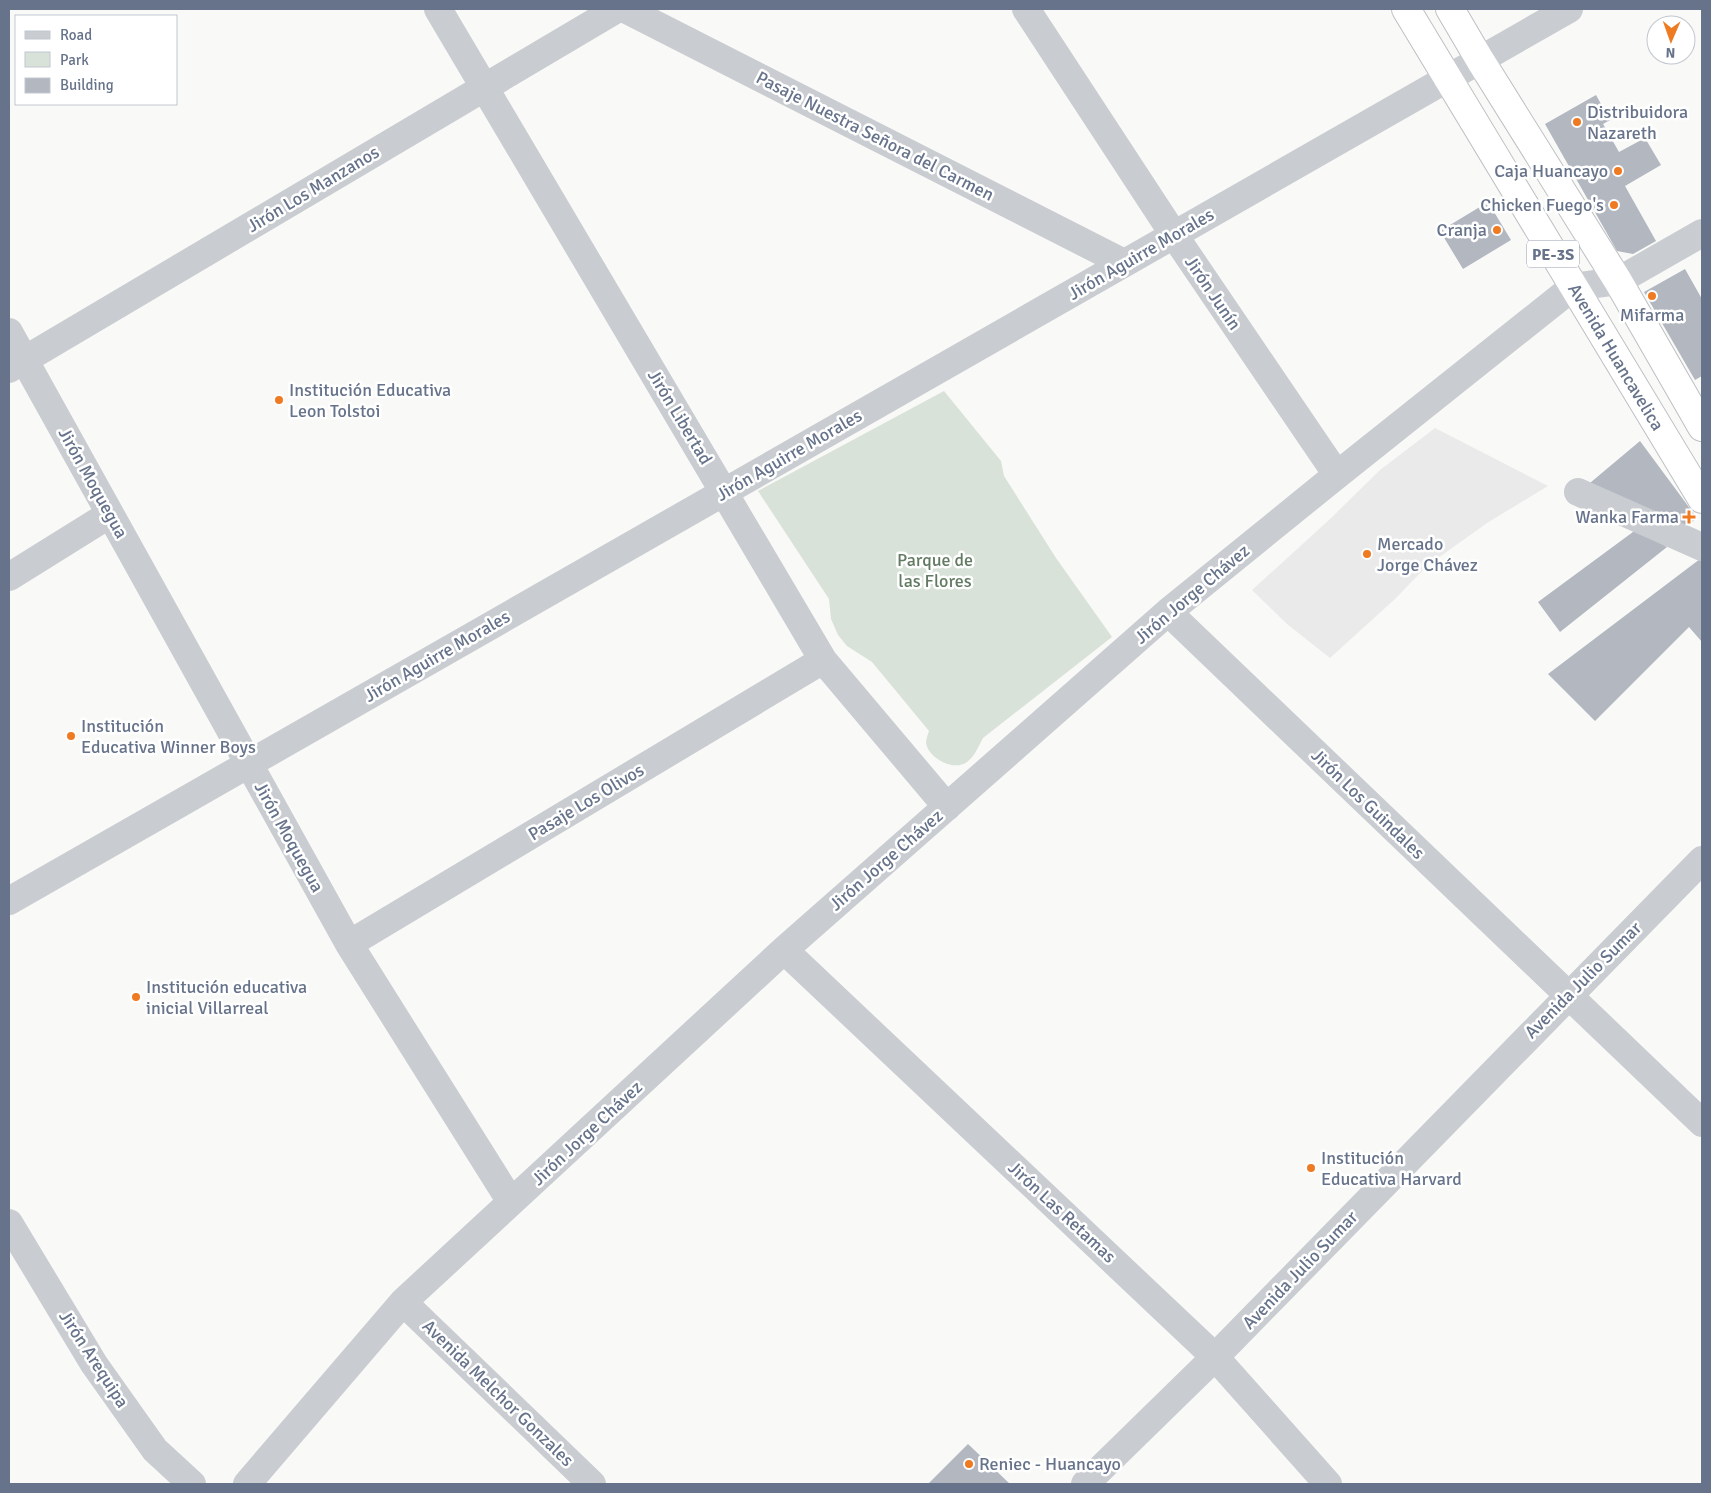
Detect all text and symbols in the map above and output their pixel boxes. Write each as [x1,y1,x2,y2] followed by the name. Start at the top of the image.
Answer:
[15,15,178,105] legend
[1646,15,1696,65] north arrow
[60,26,92,44] text: Road
[1665,44,1676,61] text: N
[60,51,89,69] text: Park
[752,66,998,206] street label: Pasaje Nuestra Señora del Carmen
[60,76,114,94] text: Building
[1587,101,1688,144] place label: Distribuidora Nazareth
[1571,116,1583,128] marker: Distribuidora Nazareth
[243,141,383,237] street label: Jirón Los Manzanos
[1494,160,1608,182] place label: Caja Huancayo
[1612,165,1624,177] marker: Caja Huancayo
[1480,194,1604,216] place label: Chicken Fuego's
[1608,199,1620,211] marker: Chicken Fuego's
[1064,203,1218,305] street label: Jirón Aguirre Morales
[1437,219,1487,241] place label: Cranja
[1491,224,1503,236] marker: Cranja
[1527,240,1579,268] road number: PE-3S
[1180,252,1246,334] street label: Jirón Junín
[1563,279,1669,435] street label: Avenida Huancavelica
[1646,290,1658,302] marker: Mifarma
[1620,304,1684,326] place label: Mifarma
[643,366,717,468] street label: Jirón Libertad
[289,379,451,422] place label: Institución Educativa Leon Tolstoi
[273,394,285,406] marker: Institución Educativa Leon Tolstoi
[712,404,866,506] street label: Jirón Aguirre Morales
[54,424,132,542] street label: Jirón Moquegua
[1575,506,1679,528] place label: Wanka Farma
[1683,511,1695,523] marker: Wanka Farma
[1377,533,1478,576] place label: Mercado Jorge Chávez
[1130,540,1254,648] street label: Jirón Jorge Chávez
[1361,548,1373,560] marker: Mercado Jorge Chávez
[897,549,973,592] park label: Parque de las Flores
[360,605,514,707] street label: Jirón Aguirre Morales
[81,715,256,758] place label: Institución Educativa Winner Boys
[65,730,77,742] marker: Institución Educativa Winner Boys
[1307,744,1429,864] street label: Jirón Los Guindales
[524,759,648,845] street label: Pasaje Los Olivos
[250,778,328,896] street label: Jirón Moquegua
[825,805,947,915] street label: Jirón Jorge Chávez
[1520,917,1646,1043] street label: Avenida Julio Sumar
[146,976,307,1019] place label: Institución educativa inicial Villarreal
[130,991,142,1003] marker: Institución educativa inicial Villarreal
[527,1076,647,1190] street label: Jirón Jorge Chávez
[1321,1147,1462,1190] place label: Institución Educativa Harvard
[1004,1157,1120,1267] street label: Jirón Las Retamas
[1305,1162,1317,1174] marker: Institución Educativa Harvard
[1238,1206,1362,1334] street label: Avenida Julio Sumar
[54,1306,134,1412] street label: Jirón Arequipa
[418,1315,578,1471] street label: Avenida Melchor Gonzales
[979,1453,1121,1475] place label: Reniec - Huancayo
[963,1458,975,1470] marker: Reniec - Huancayo

